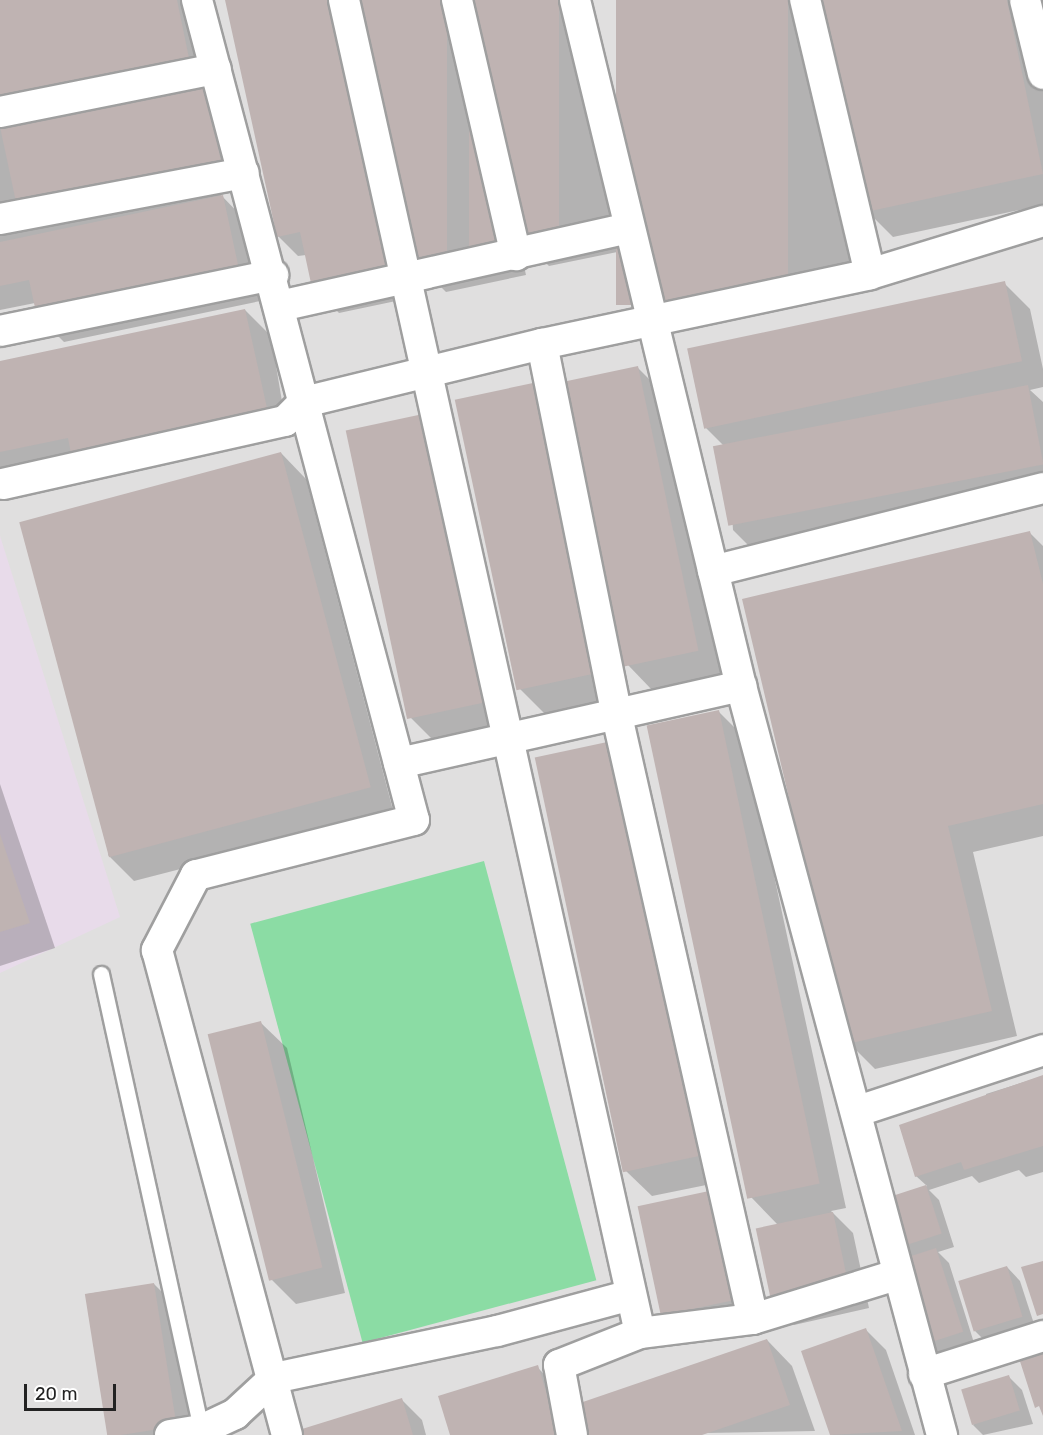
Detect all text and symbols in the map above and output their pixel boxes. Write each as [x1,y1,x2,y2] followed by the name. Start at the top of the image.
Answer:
[27,1372,118,1410] scale bar
[35,1383,77,1405] text: 20 m

